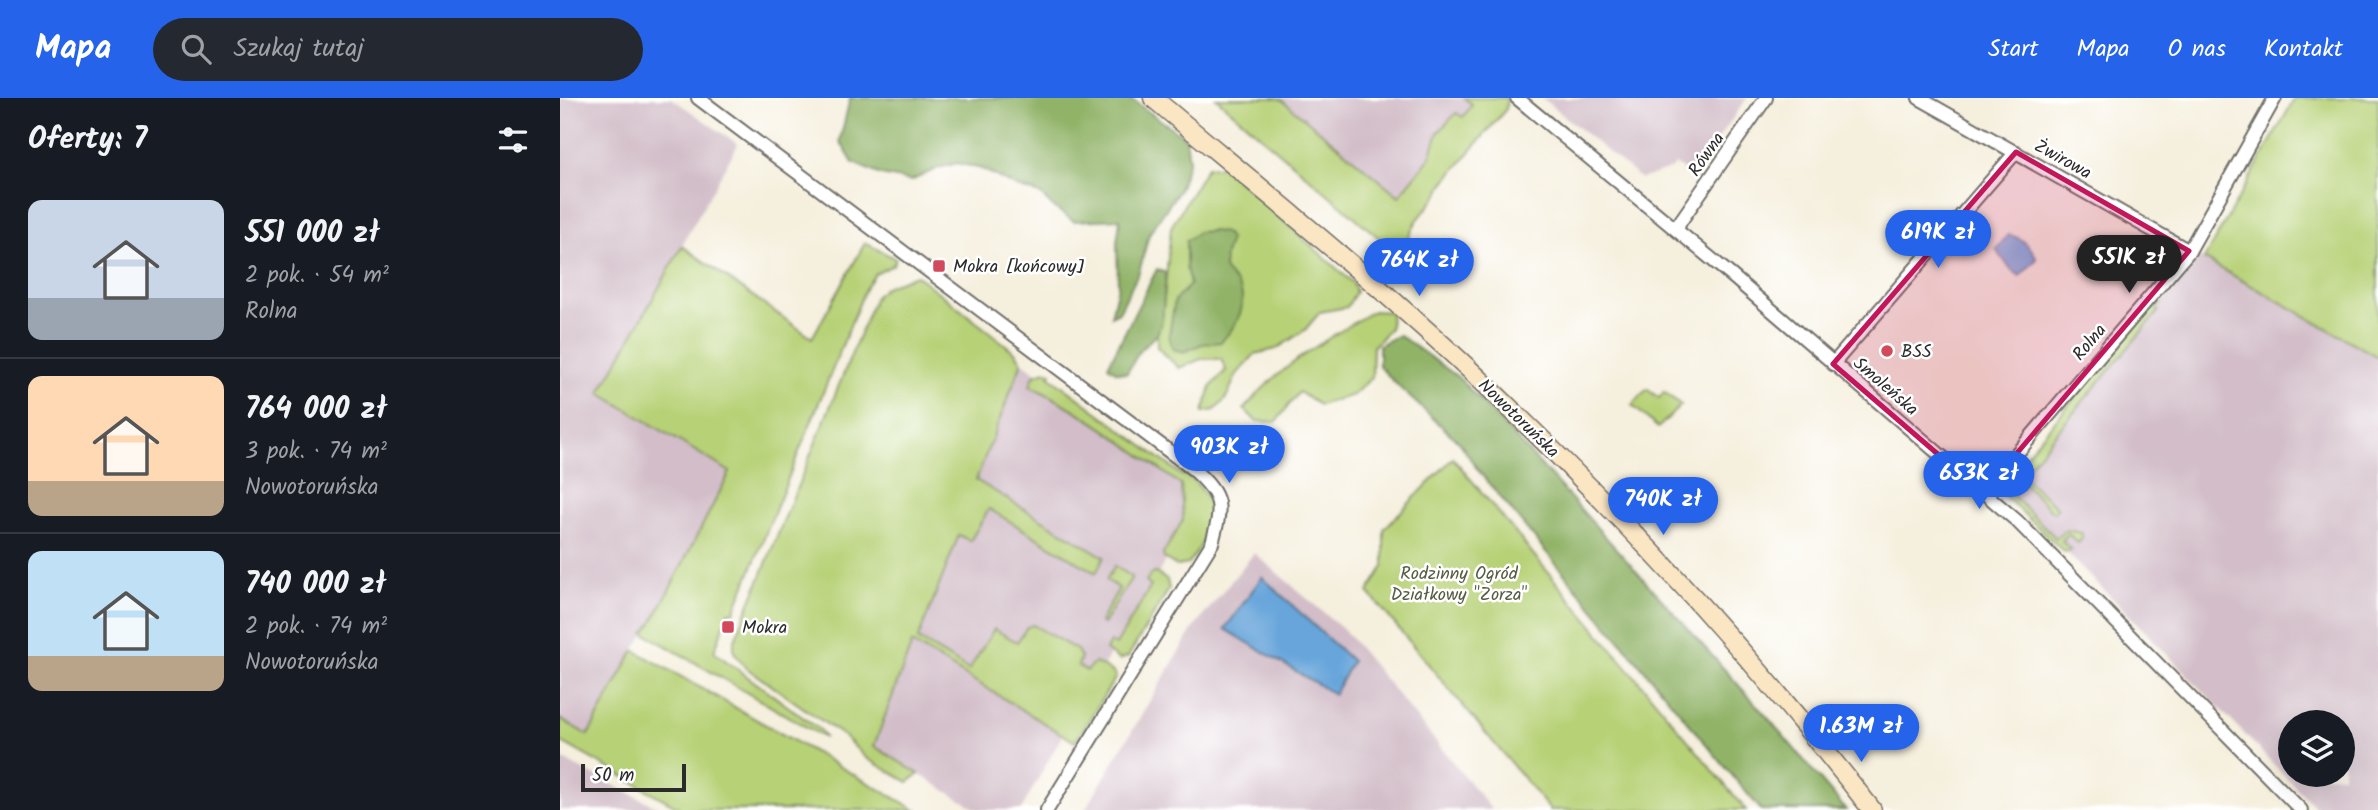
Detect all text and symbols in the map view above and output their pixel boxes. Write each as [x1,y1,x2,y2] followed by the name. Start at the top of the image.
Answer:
[153,18,643,81] search box
[35,23,111,76] text: Mapa
[233,28,364,70] text: Szukaj tutaj
[177,30,215,68] icon: search
[1988,30,2039,69] text: Start
[2077,30,2129,69] text: Mapa
[2167,30,2226,69] text: O nas
[2264,30,2343,69] text: Kontakt
[28,116,147,164] text: Oferty: 7
[494,121,532,159] icon: filters
[1681,127,1733,183] street label: Równa
[2028,133,2097,188] street label: Żwirowa
[245,210,380,258] text: 551 000 zł
[1873,211,2003,270] pin: 619K zł
[1901,215,1975,251] text: 619K zł
[84,228,168,312] icon: home
[2064,236,2194,295] pin: 551K zł
[1354,238,1484,298] pin: 764K zł
[2093,240,2165,276] text: 551K zł
[1380,243,1458,279] text: 764K zł
[953,253,1085,282] place label: Mokra [końcowy]
[245,258,389,294] text: 2 pok. · 54 m²
[931,258,947,274] marker: Mokra [końcowy]
[245,294,298,330] text: Rolna
[2066,318,2114,368] street label: Rolna
[1901,338,1932,367] place label: BSS
[1879,343,1895,359] marker: BSS
[1846,350,1924,424] street label: Smoleńska
[1470,372,1566,466] street label: Nowotoruńska
[245,386,387,434] text: 764 000 zł
[84,404,168,488] icon: home
[1164,426,1294,485] pin: 903K zł
[1190,430,1268,466] text: 903K zł
[245,434,387,470] text: 3 pok. · 74 m²
[1914,452,2044,511] pin: 653K zł
[1939,456,2019,492] text: 653K zł
[245,470,379,506] text: Nowotoruńska
[1598,478,1728,537] pin: 740K zł
[1624,482,1702,518] text: 740K zł
[1391,560,1527,610] park label: Rodzinny Ogród Działkowy "Zorza"
[245,561,386,609] text: 740 000 zł
[84,579,168,663] icon: home
[245,609,387,645] text: 2 pok. · 74 m²
[742,614,787,643] place label: Mokra
[720,619,736,635] marker: Mokra
[245,645,379,681] text: Nowotoruńska
[1789,704,1933,764] pin: 1.63M zł
[1819,709,1903,745] text: 1.63M zł
[2278,710,2355,787] map controls
[2278,710,2355,787] button: layers
[581,761,686,793] scale bar
[592,761,634,791] text: 50 m

